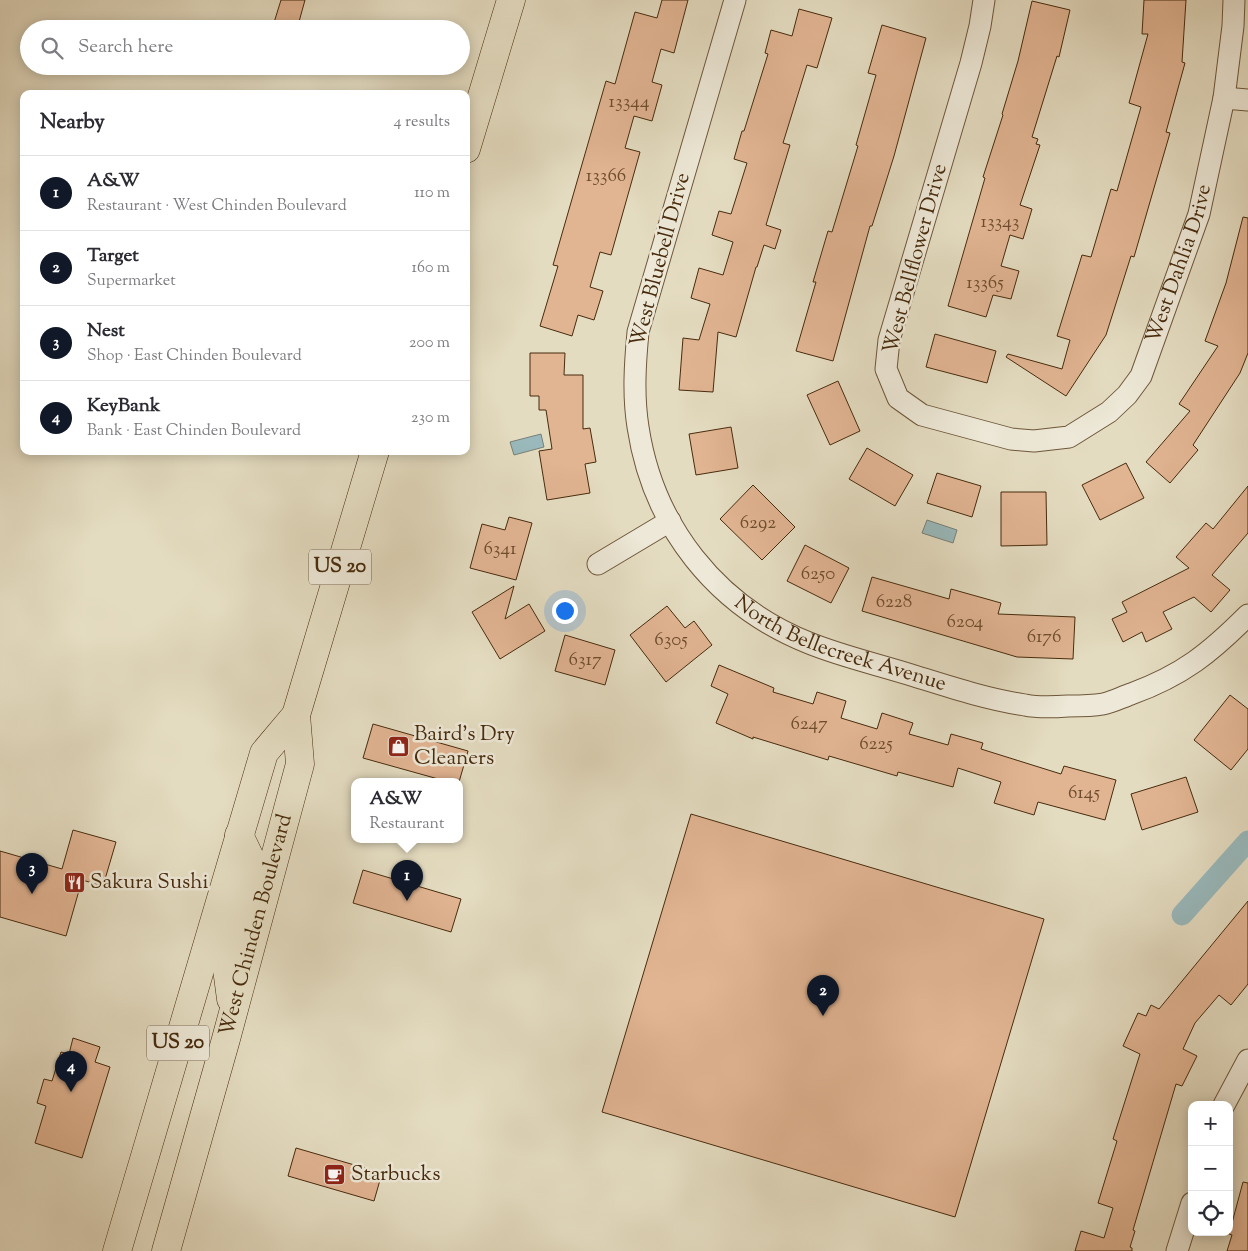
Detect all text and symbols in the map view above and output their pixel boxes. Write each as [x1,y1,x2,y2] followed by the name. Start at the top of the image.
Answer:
[20,20,470,75] search box
[38,34,66,62] icon: search
[78,34,173,61] text: Search here
[609,89,650,116] house number: 13344
[40,108,105,138] text: Nearby
[394,111,450,134] text: 4 results
[876,161,956,357] street label: West Bellflower Drive
[586,163,626,190] house number: 13366
[87,168,140,195] text: A&W
[623,170,699,350] street label: West Bluebell Drive
[53,182,59,205] text: 1
[414,182,450,205] text: 110 m
[1139,182,1220,347] street label: West Dahlia Drive
[87,195,347,218] text: Restaurant · West Chinden Boulevard
[980,209,1020,236] house number: 13343
[87,243,139,270] text: Target
[52,257,60,280] text: 2
[412,257,450,280] text: 160 m
[87,270,176,293] text: Supermarket
[966,270,1004,297] house number: 13365
[87,318,125,345] text: Nest
[53,332,59,355] text: 3
[409,332,450,355] text: 200 m
[87,345,302,368] text: Shop · East Chinden Boulevard
[87,393,160,420] text: KeyBank
[52,407,60,430] text: 4
[411,407,450,430] text: 230 m
[87,420,301,443] text: Bank · East Chinden Boulevard
[740,510,776,537] house number: 6292
[483,536,517,563] house number: 6341
[309,550,371,584] road number: US 20
[801,561,835,588] house number: 6250
[727,589,950,700] street label: North Bellecreek Avenue
[876,589,912,616] house number: 6228
[552,598,578,624] your location
[947,609,984,636] house number: 6204
[1027,624,1061,651] house number: 6176
[654,627,688,654] house number: 6305
[568,647,602,674] house number: 6317
[790,711,828,738] house number: 6247
[414,720,515,774] place label: Baird's Dry Cleaners
[859,731,893,758] house number: 6225
[386,735,410,759] shop icon: Baird's Dry Cleaners
[351,778,463,843] popup
[1068,780,1100,807] house number: 6145
[370,786,422,813] text: A&W
[212,811,301,1040] street label: West Chinden Boulevard
[370,813,444,836] text: Restaurant
[16,853,48,894] pin: 3
[391,860,423,901] pin: 1
[90,868,209,898] place label: Sakura Sushi
[62,871,86,895] restaurant icon: Sakura Sushi
[807,975,839,1016] pin: 2
[147,1026,209,1060] road number: US 20
[55,1051,87,1092] pin: 4
[1188,1101,1233,1236] map controls
[1188,1101,1233,1146] button: +
[1188,1146,1233,1191] button: −
[351,1160,440,1190] place label: Starbucks
[323,1163,347,1187] cafe icon: Starbucks
[1188,1191,1233,1236] button: locate

